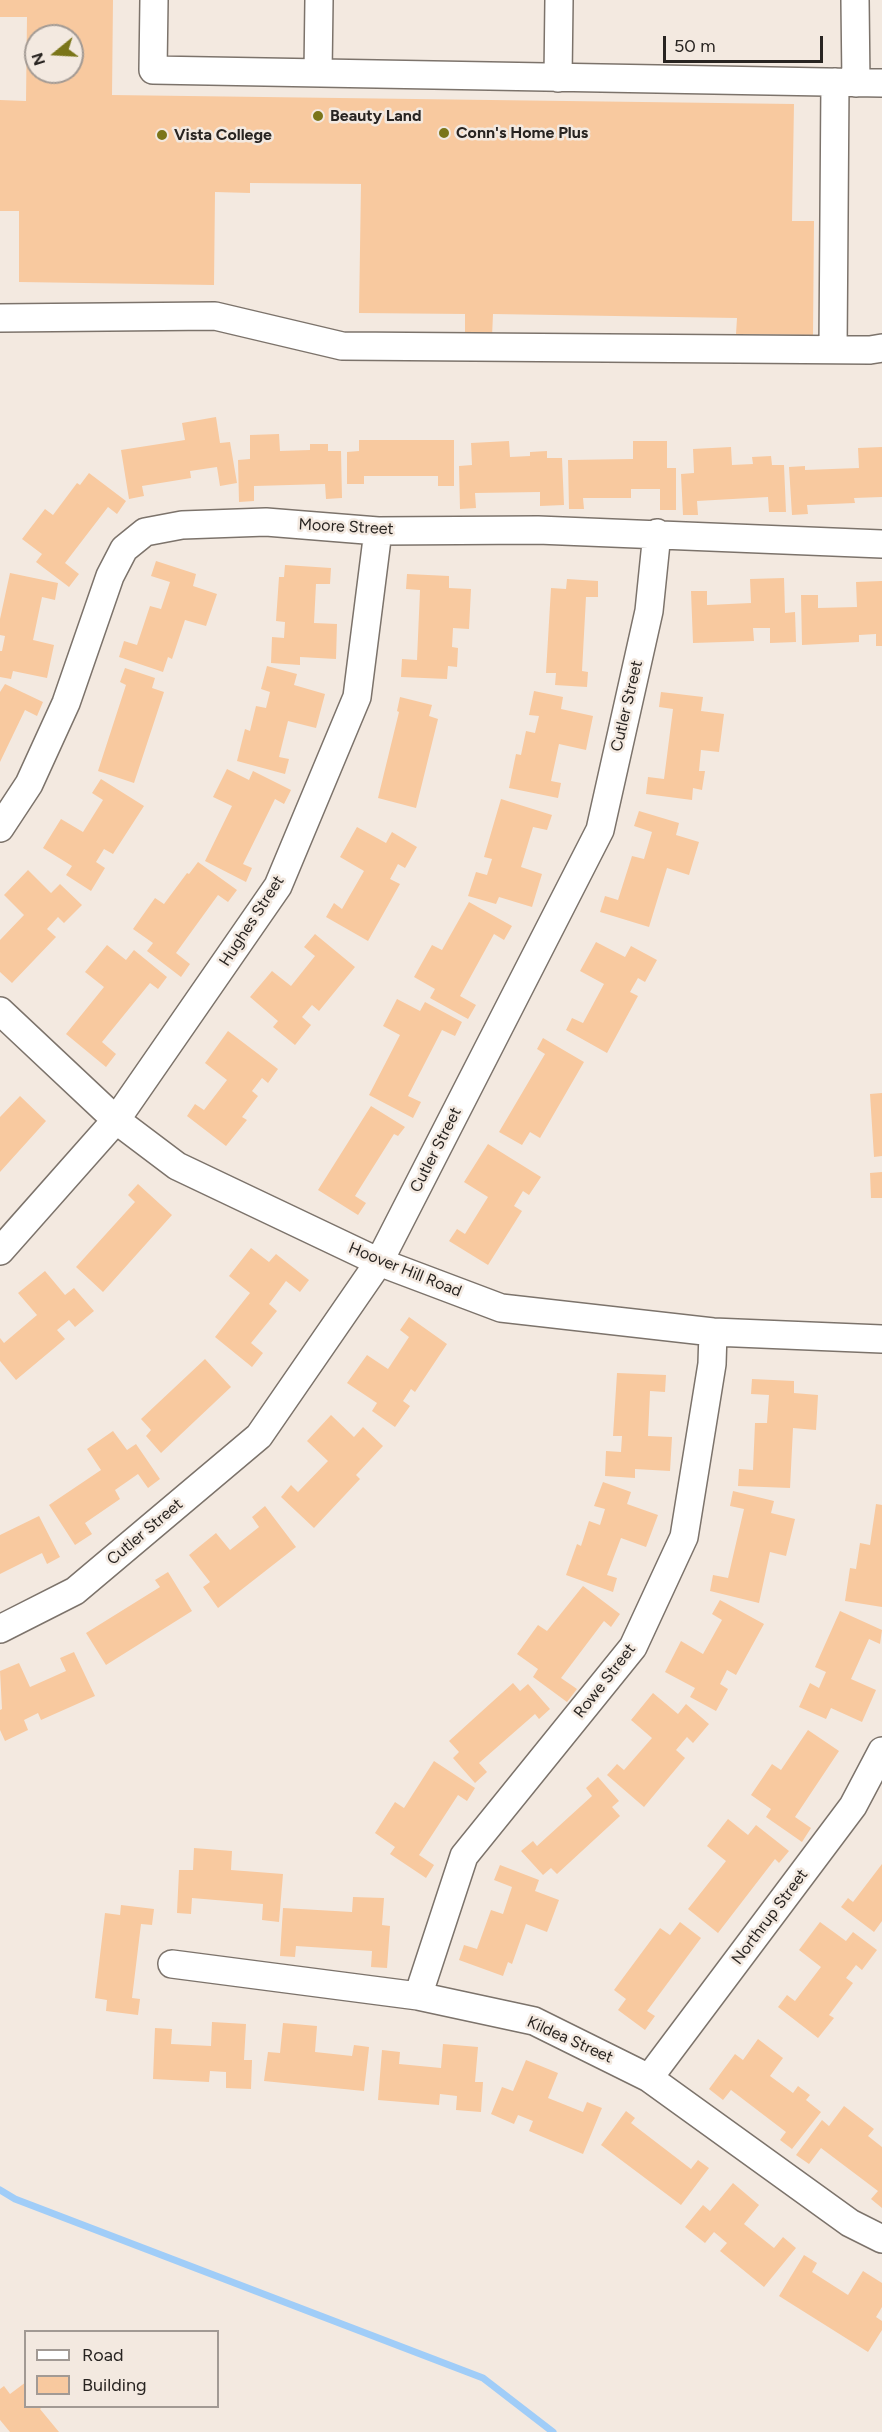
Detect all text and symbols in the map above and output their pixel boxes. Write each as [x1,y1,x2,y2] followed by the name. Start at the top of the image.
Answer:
[24,24,84,84] north arrow
[666,24,826,62] scale bar
[674,35,716,57] text: 50 m
[27,50,49,68] text: N
[330,106,421,126] place label: Beauty Land
[311,109,325,123] marker: Beauty Land
[456,123,588,143] place label: Conn's Home Plus
[174,125,272,145] place label: Vista College
[437,126,451,140] marker: Conn's Home Plus
[155,128,169,142] marker: Vista College
[298,515,394,539] street label: Moore Street
[607,659,647,753] street label: Cutler Street
[216,872,288,970] street label: Hughes Street
[406,1104,466,1196] street label: Cutler Street
[346,1239,464,1301] street label: Hoover Hill Road
[103,1495,187,1569] street label: Cutler Street
[570,1640,640,1722] street label: Rowe Street
[728,1865,812,1969] street label: Northrup Street
[524,2013,616,2067] street label: Kildea Street
[24,2330,219,2408] legend
[82,2344,123,2366] text: Road
[82,2374,147,2396] text: Building

